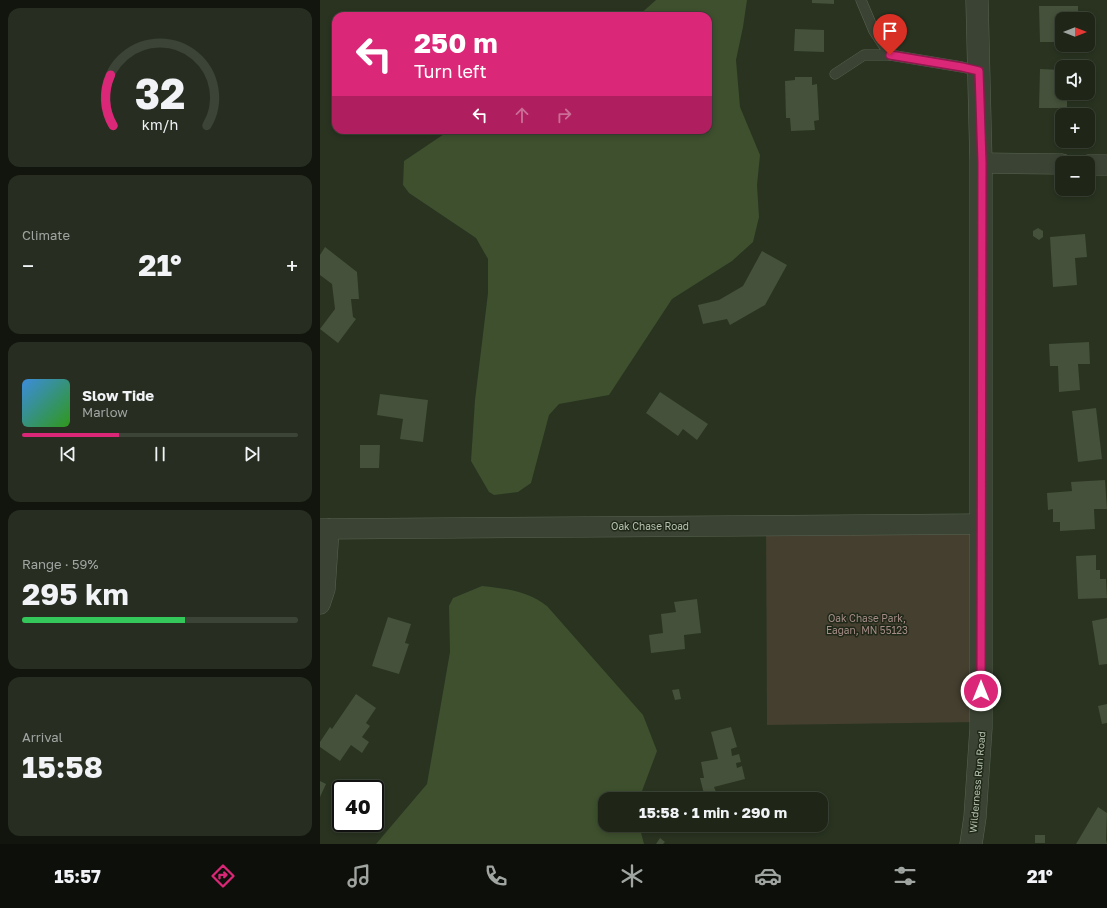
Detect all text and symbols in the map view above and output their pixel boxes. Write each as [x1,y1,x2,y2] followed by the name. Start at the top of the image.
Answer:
[1055,12,1095,52] north arrow
[1055,12,1095,196] map controls
[873,14,907,55] pin
[879,20,901,42] icon: arrive
[414,26,498,59] text: 250 m
[348,28,400,80] icon: left
[414,60,487,82] text: Turn left
[1055,60,1095,100] button: sound
[135,67,185,117] text: 32
[469,104,491,126] icon: left
[511,104,533,126] icon: ahead
[553,104,575,126] icon: right
[1055,108,1095,148] button: +
[142,115,178,132] text: km/h
[1055,156,1095,196] button: −
[22,227,70,243] text: Climate
[138,247,182,283] text: 21°
[22,252,34,279] text: −
[286,252,298,279] text: +
[82,386,154,404] text: Slow Tide
[82,404,128,420] text: Marlow
[57,443,79,465] icon: previous
[149,443,171,465] icon: pause
[241,443,263,465] icon: next
[611,520,689,532] street label: Oak Chase Road
[22,556,98,572] text: Range · 59%
[22,576,129,612] text: 295 km
[826,612,908,636] park label: Oak Chase Park, Eagan, MN 55123
[960,670,1002,712] position arrow
[22,729,63,745] text: Arrival
[967,731,987,833] street label: Wilderness Run Road
[22,749,103,785] text: 15:58
[332,780,384,832] speed limit sign: 40
[639,803,787,821] text: 15:58 · 1 min · 290 m
[209,862,237,890] icon: directions
[345,862,373,890] icon: music
[482,862,510,890] icon: phone
[618,862,646,890] icon: climate
[754,862,782,890] icon: car
[891,862,919,890] icon: filters
[54,865,101,887] text: 15:57
[1027,865,1053,887] text: 21°

